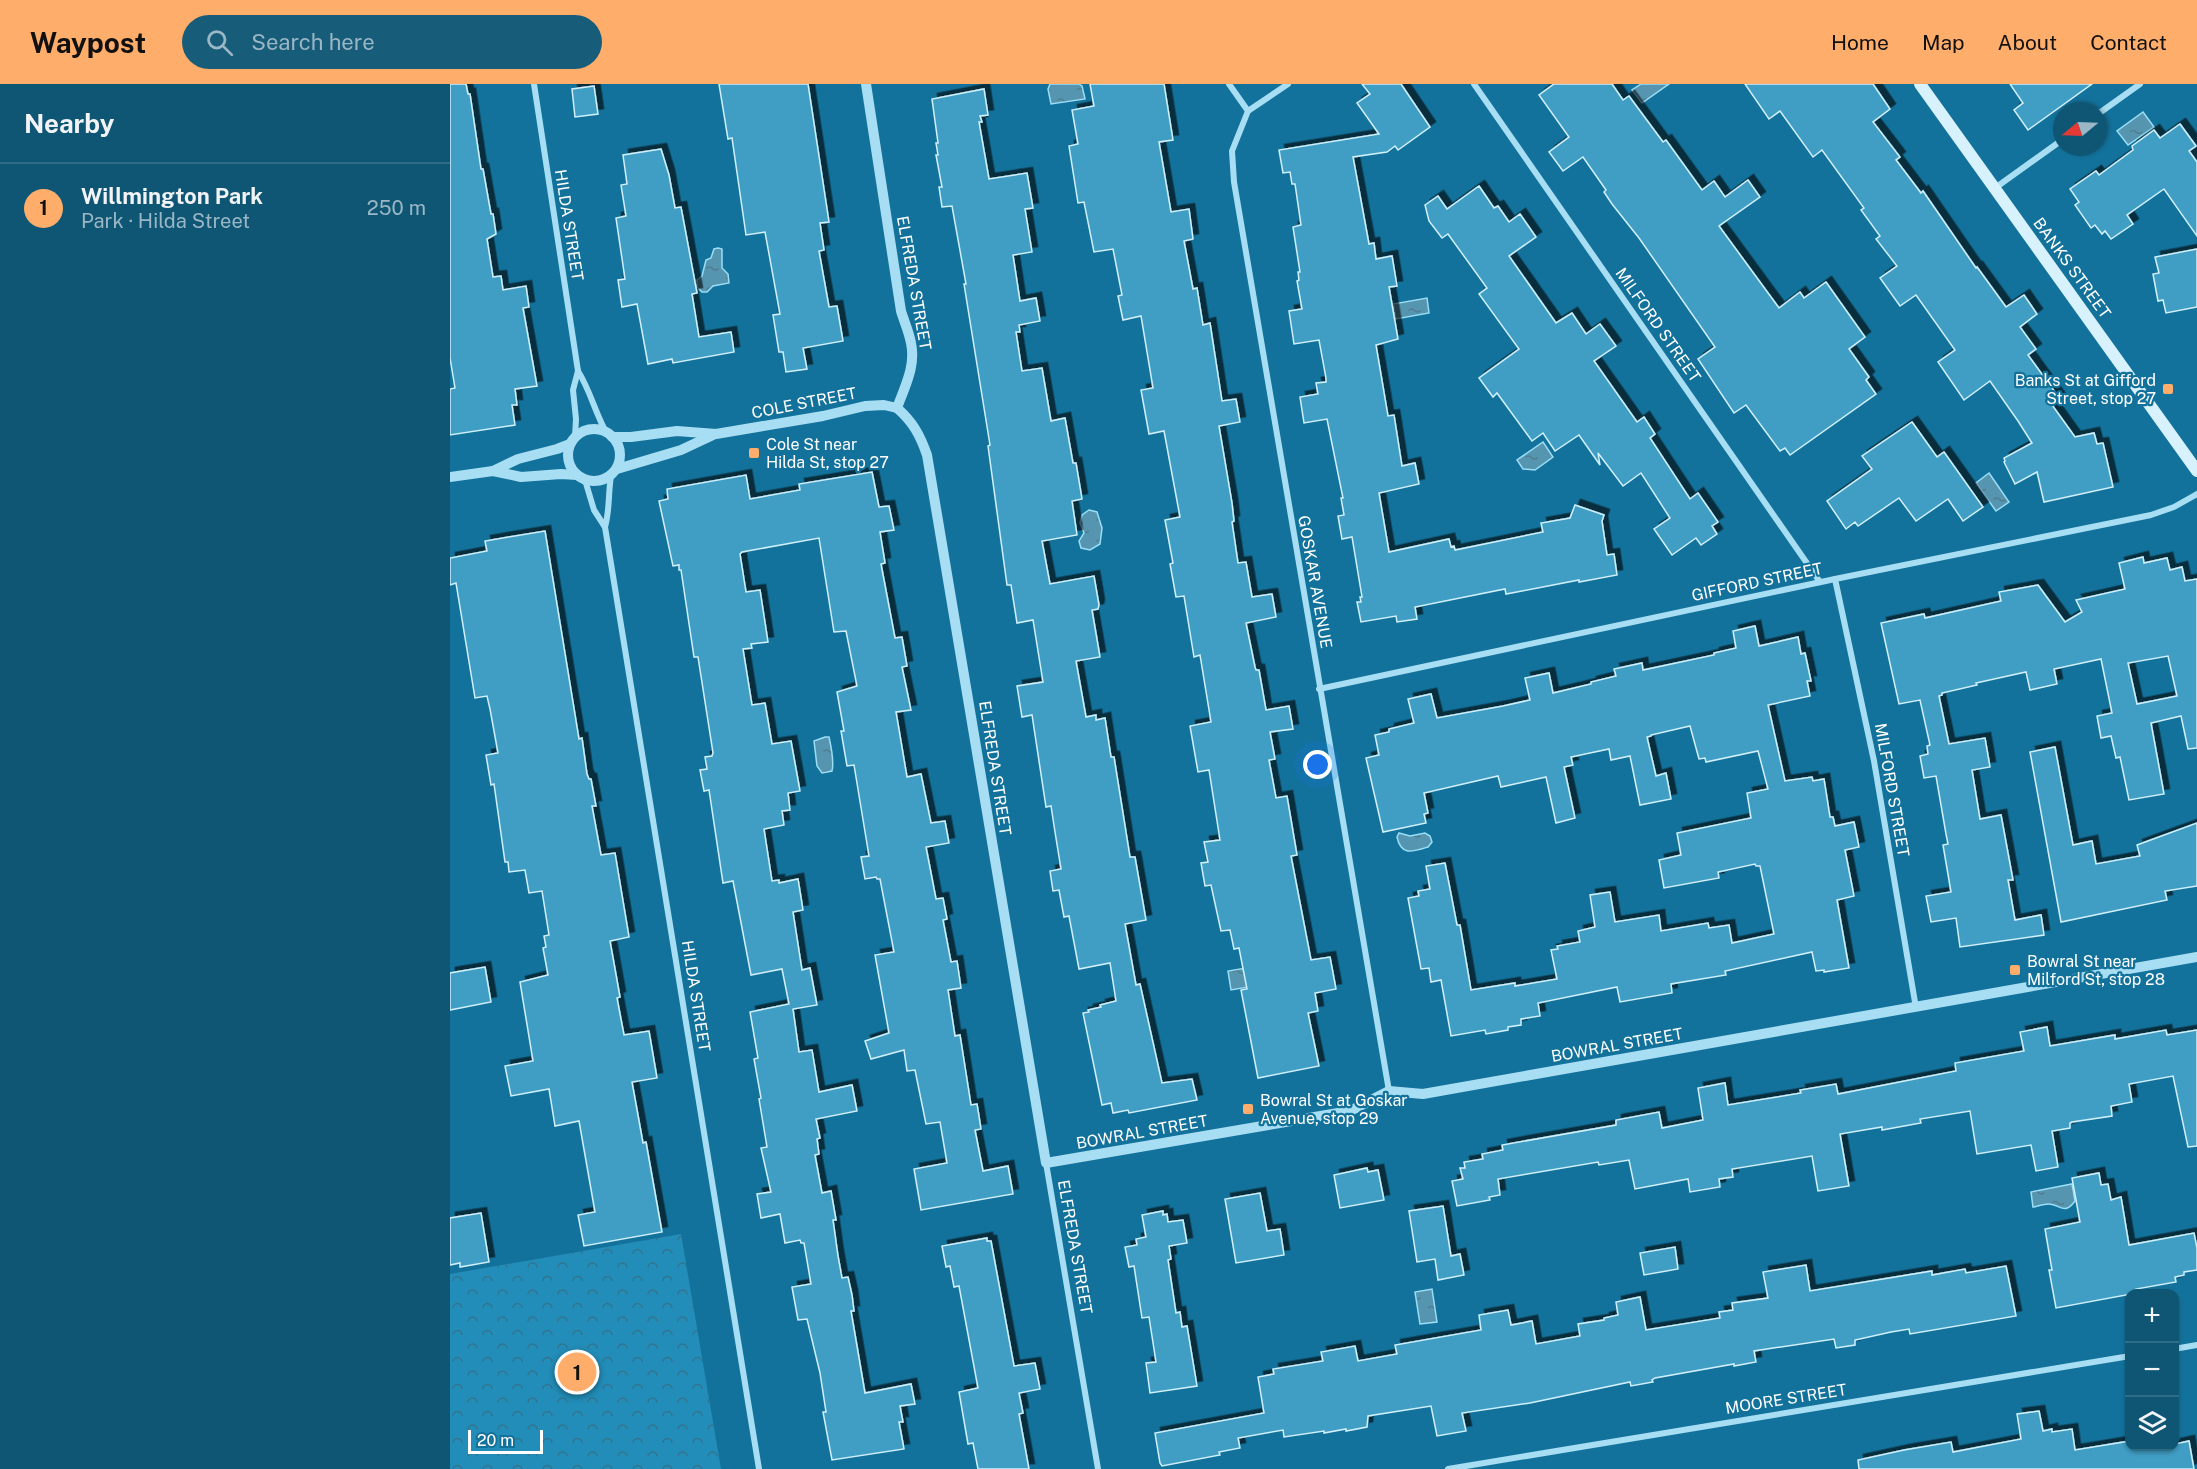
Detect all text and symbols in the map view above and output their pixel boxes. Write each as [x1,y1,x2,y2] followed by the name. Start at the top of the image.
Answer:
[182,15,602,69] search box
[30,26,146,59] text: Waypost
[203,26,236,59] icon: search
[251,29,375,55] text: Search here
[1831,30,1889,55] text: Home
[1922,30,1965,55] text: Map
[1998,30,2057,55] text: About
[2090,30,2167,55] text: Contact
[2053,102,2107,156] north arrow
[24,108,114,139] text: Nearby
[551,168,587,282] street label: HILDA STREET
[81,183,263,209] text: Willmington Park
[39,196,48,220] text: 1
[367,196,426,220] text: 250 m
[81,209,250,233] text: Park · Hilda Street
[893,214,935,352] street label: ELFREDA STREET
[2029,214,2115,322] street label: BANKS STREET
[1611,264,1705,386] street label: MILFORD STREET
[2015,371,2156,408] place label: Banks St at Gifford Street, stop 27
[2161,382,2175,396] marker: Banks St at Gifford Street, stop 27
[750,383,858,422] street label: COLE STREET
[766,435,889,472] place label: Cole St near Hilda St, stop 27
[747,446,761,460] marker: Cole St near Hilda St, stop 27
[1294,514,1336,650] street label: GOSKAR AVENUE
[1690,559,1825,605] street label: GIFFORD STREET
[975,699,1015,837] street label: ELFREDA STREET
[1871,722,1913,859] street label: MILFORD STREET
[1303,750,1332,779] your location
[678,939,714,1053] street label: HILDA STREET
[2027,952,2165,989] place label: Bowral St near Milford St, stop 28
[2008,963,2022,977] marker: Bowral St near Milford St, stop 28
[1550,1024,1685,1066] street label: BOWRAL STREET
[1260,1091,1408,1128] place label: Bowral St at Goskar Avenue, stop 29
[1241,1102,1255,1116] marker: Bowral St at Goskar Avenue, stop 29
[1075,1111,1210,1153] street label: BOWRAL STREET
[1054,1178,1096,1316] street label: ELFREDA STREET
[2125,1289,2179,1451] map controls
[2125,1289,2179,1343] button: +
[2125,1343,2179,1397] button: −
[558,1350,596,1394] pin: 1
[1724,1380,1849,1418] street label: MOORE STREET
[2125,1397,2179,1451] button: layers
[468,1427,543,1454] scale bar
[477,1431,514,1450] text: 20 m

